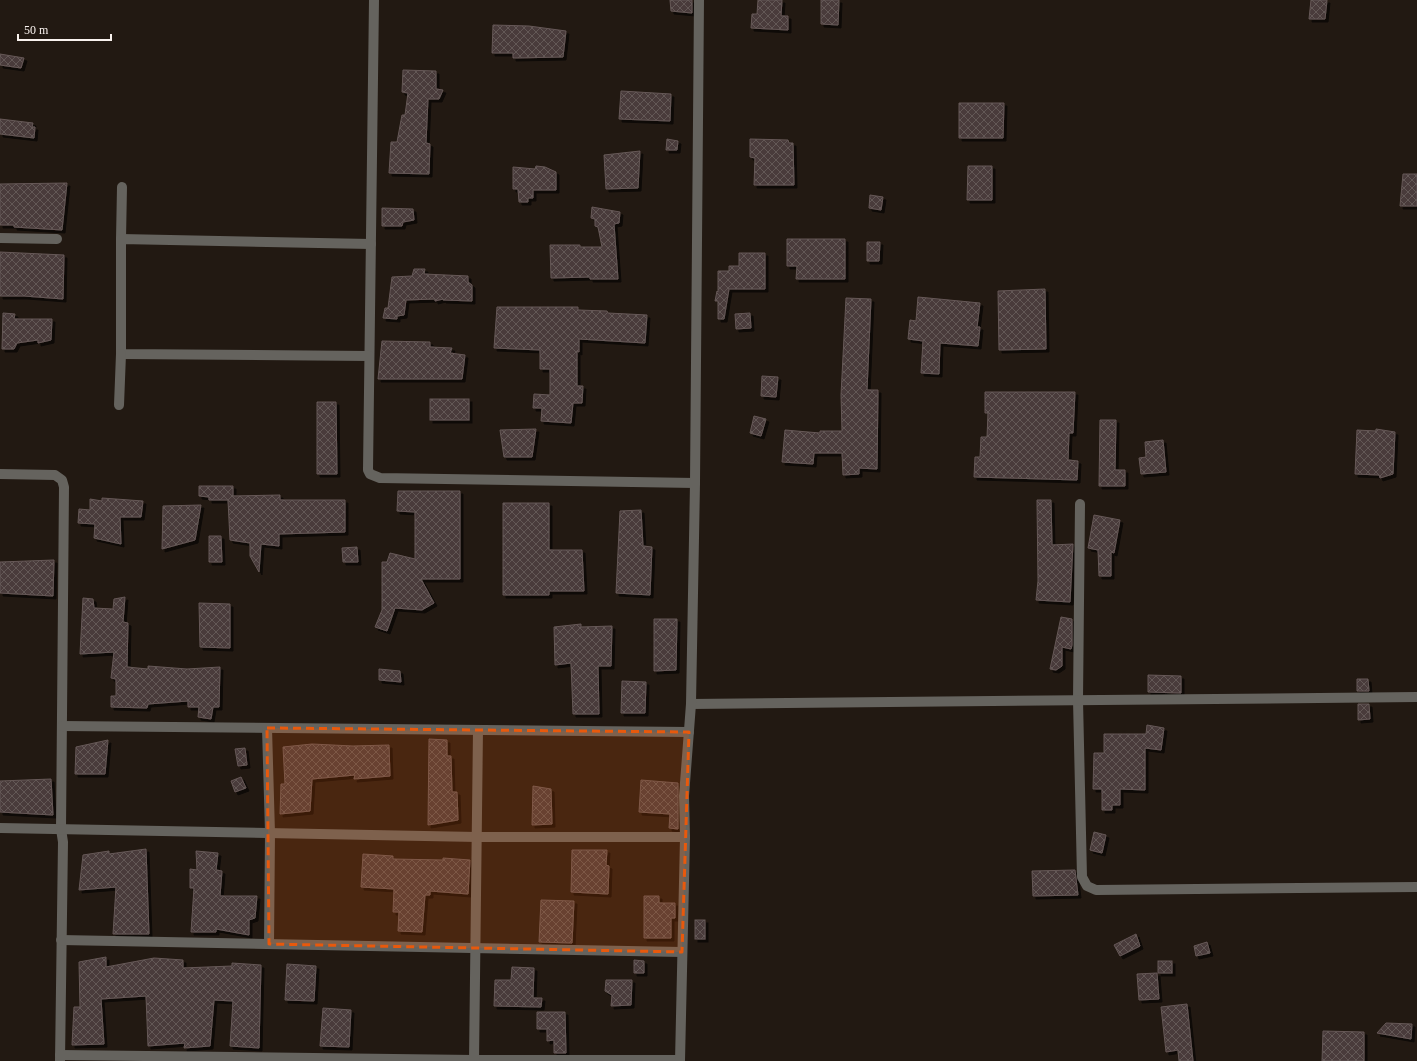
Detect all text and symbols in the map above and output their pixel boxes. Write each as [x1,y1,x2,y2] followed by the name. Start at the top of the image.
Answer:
[18,16,111,42] scale bar
[24,23,49,37] text: 50 m

